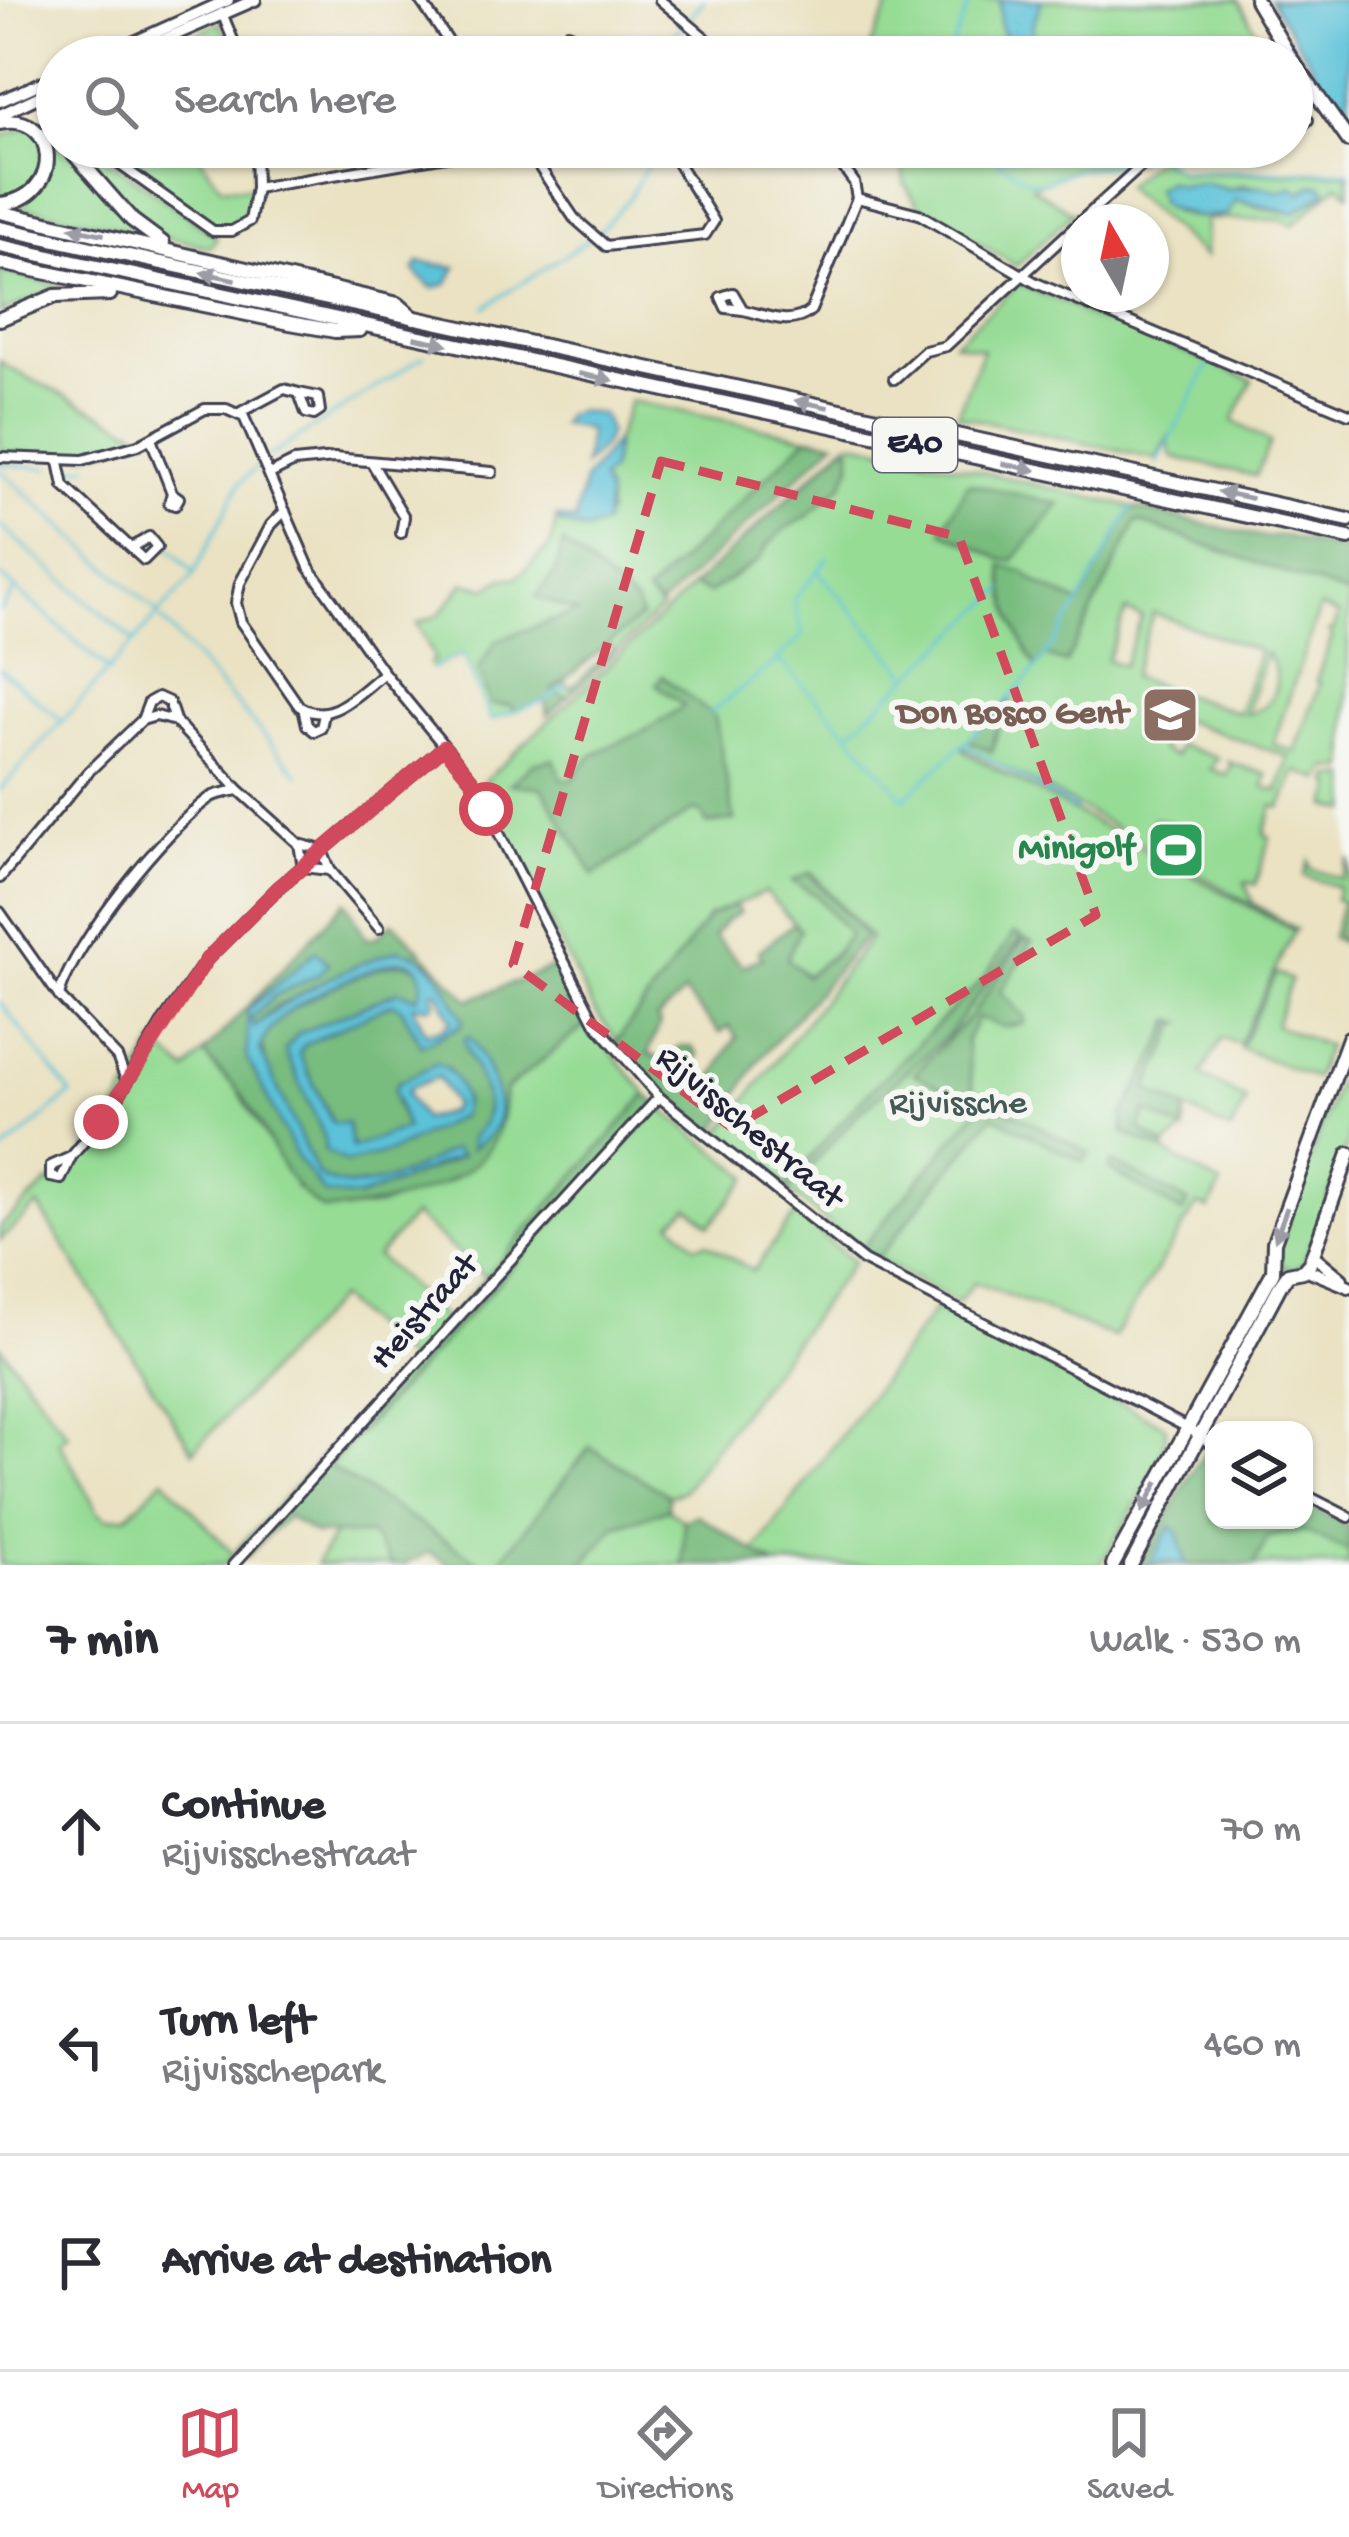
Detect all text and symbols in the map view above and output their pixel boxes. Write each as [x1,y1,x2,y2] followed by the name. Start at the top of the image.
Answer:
[36,36,1313,168] search box
[78,69,144,135] icon: search
[174,76,396,129] text: Search here
[1061,204,1169,312] north arrow
[68,221,106,240] one-way arrow
[199,266,237,285] one-way arrow
[412,332,450,351] one-way arrow
[578,368,616,387] one-way arrow
[793,394,831,413] one-way arrow
[873,418,957,472] road number: E40
[1000,459,1038,478] one-way arrow
[1215,485,1253,504] one-way arrow
[1139,684,1201,746] school or university icon: Don Bosco Gent
[894,694,1131,737] place label: Don Bosco Gent
[459,782,513,836] route start
[1145,819,1207,881] sports icon: Minigolf
[1018,829,1137,872] place label: Minigolf
[645,1038,854,1222] street label: Rijvisschestraat
[889,1084,1027,1127] park label: Rijvissche
[74,1095,128,1149] route end
[1271,1206,1289,1242] one-way arrow
[362,1243,492,1380] street label: Heistraat
[1205,1421,1313,1529] map controls
[1205,1421,1313,1529] button: layers
[1140,1479,1161,1514] one-way arrow
[48,1613,158,1673] text: 7 min
[1090,1620,1301,1666] text: Walk · 530 m
[162,1781,325,1834] text: Continue
[48,1798,114,1864] icon: ahead
[1222,1808,1301,1854] text: 70 m
[162,1834,414,1880] text: Rijvisschestraat
[162,1997,314,2050] text: Turn left
[48,2014,114,2080] icon: left
[1204,2024,1301,2070] text: 460 m
[162,2050,383,2096] text: Rijvisschepark
[48,2230,114,2296] icon: arrive
[162,2236,551,2289] text: Arrive at destination
[177,2400,243,2510] tab: Map
[598,2400,732,2510] tab: Directions
[1087,2400,1172,2510] tab: Saved

